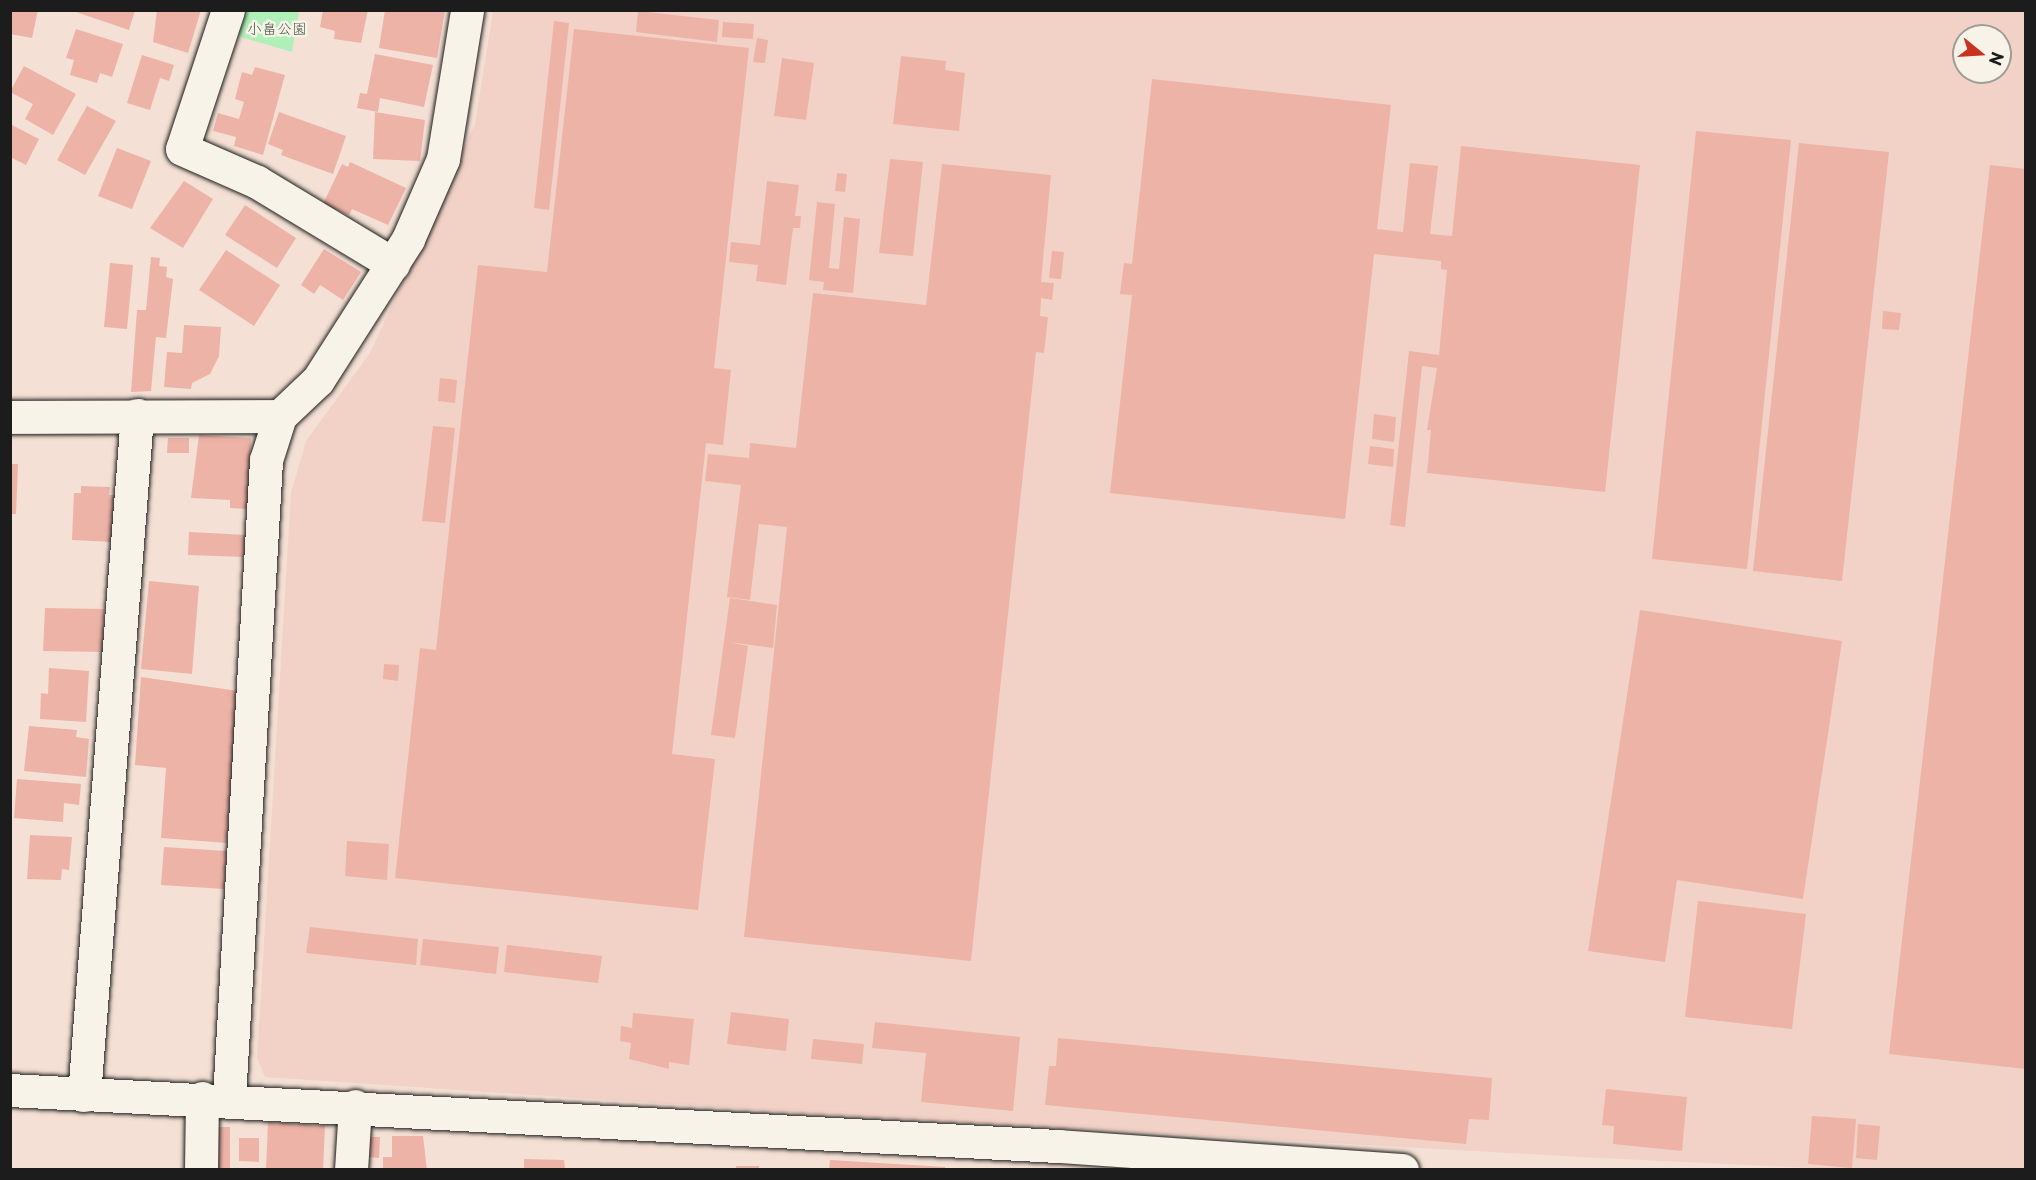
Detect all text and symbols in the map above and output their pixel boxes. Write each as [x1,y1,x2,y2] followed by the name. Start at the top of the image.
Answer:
[247,19,307,37] park label: 小畠公園
[1952,24,2012,84] north arrow
[1984,49,2011,69] text: N

